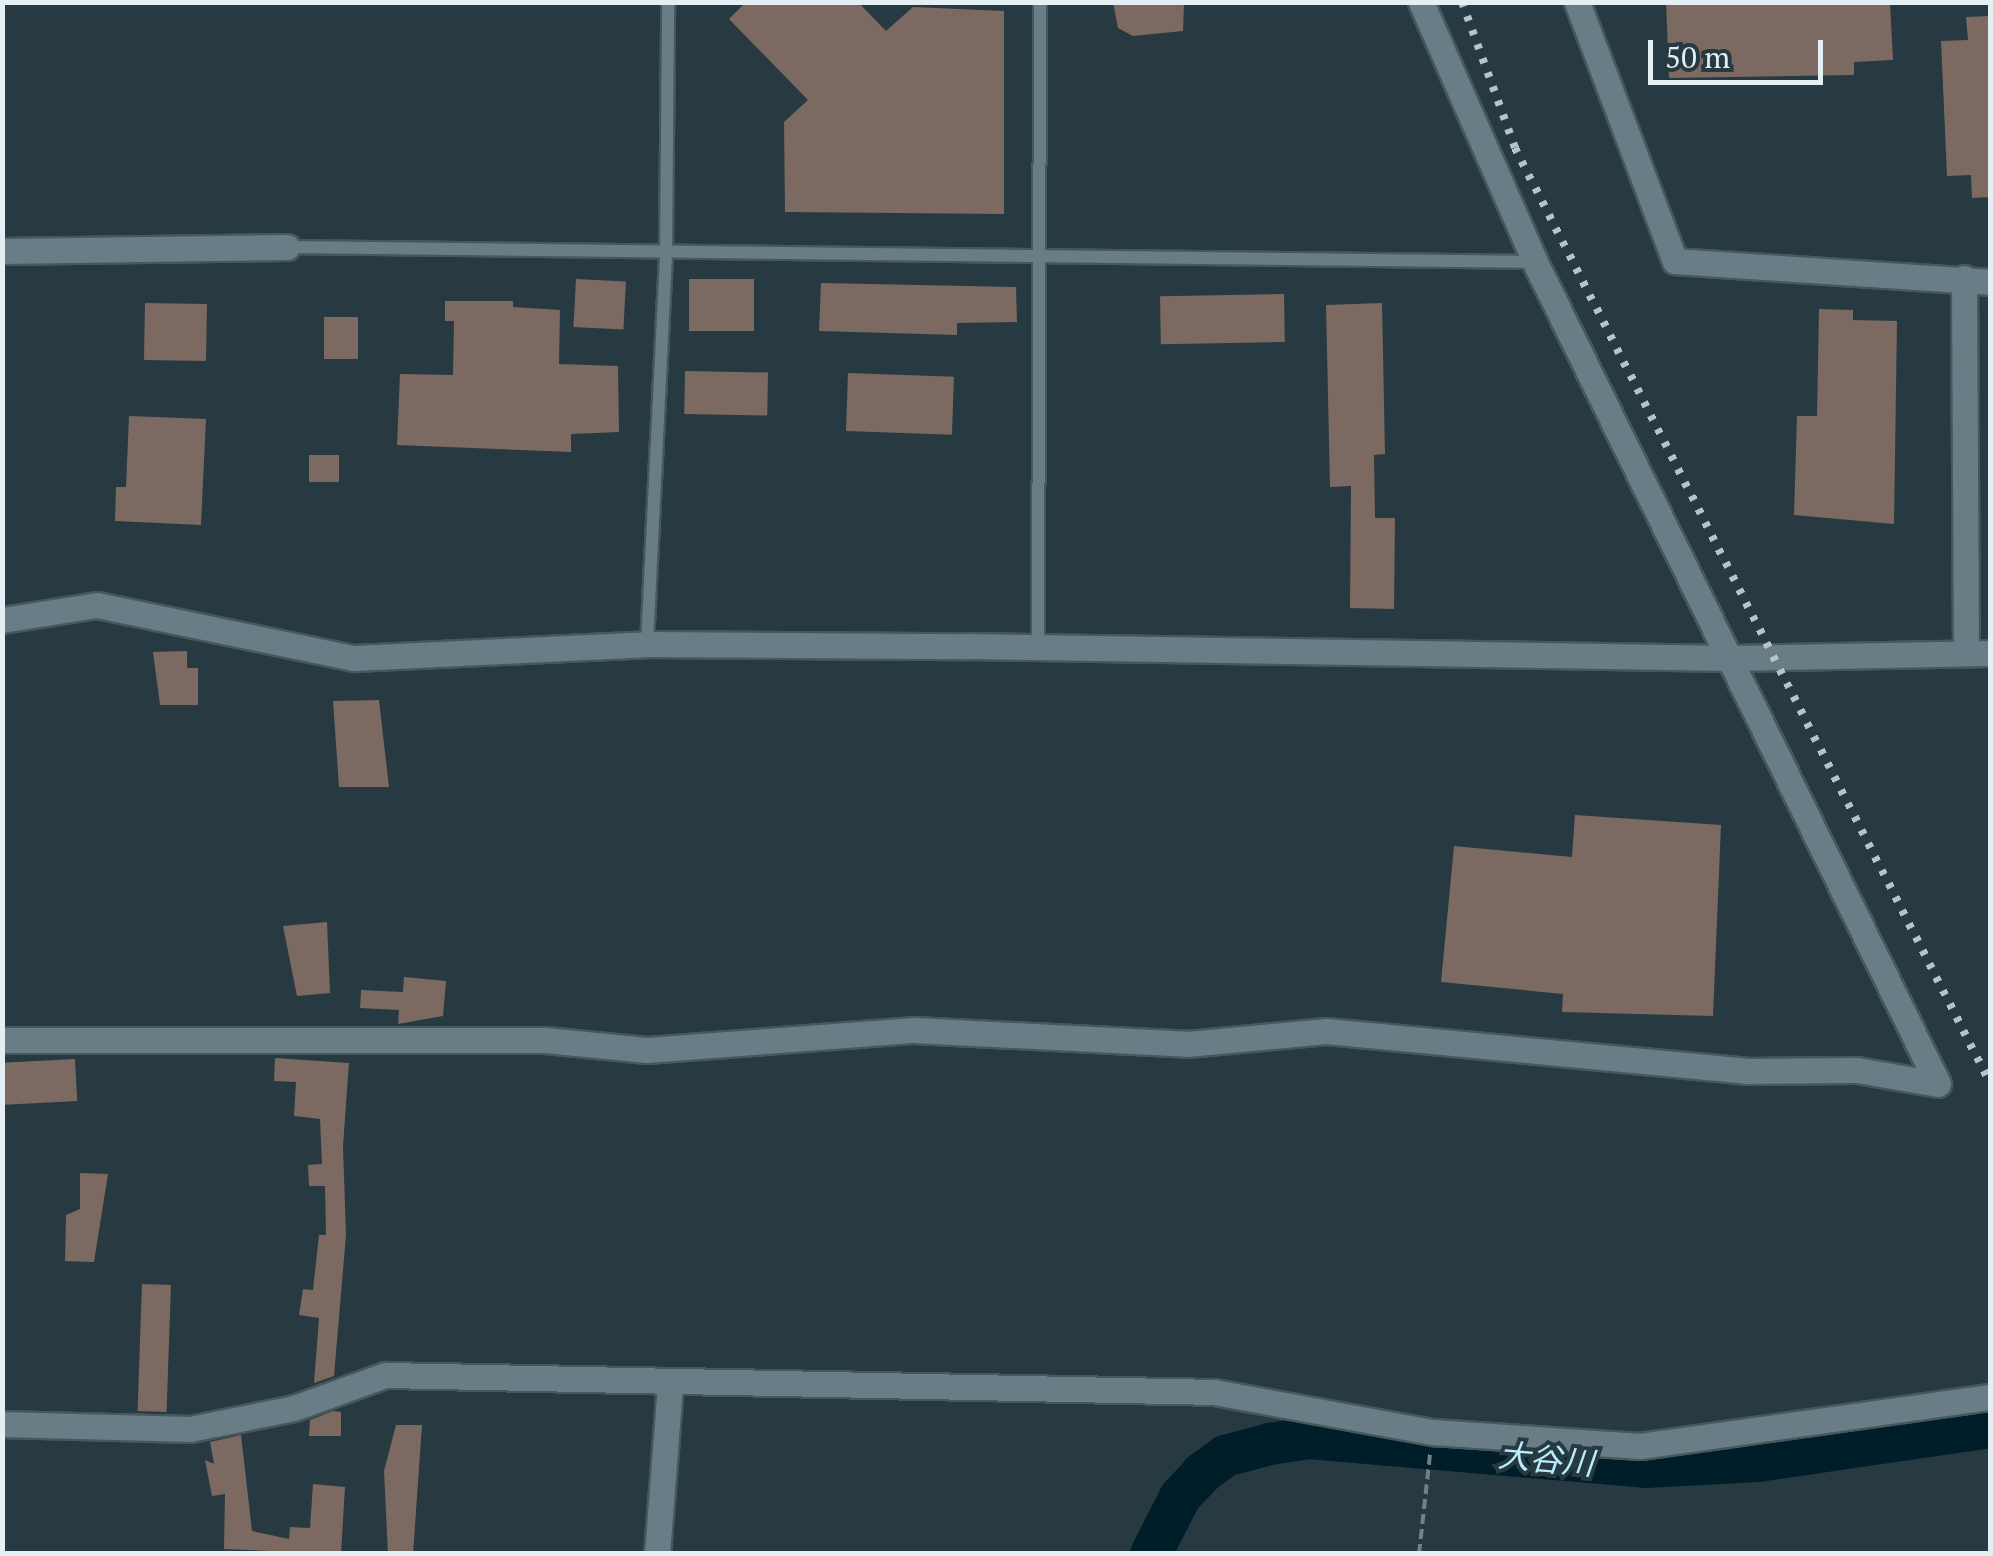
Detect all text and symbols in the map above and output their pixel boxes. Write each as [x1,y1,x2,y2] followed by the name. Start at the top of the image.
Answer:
[1653,20,1828,82] scale bar
[1665,37,1730,77] text: 50 m
[1497,1436,1595,1482] water label: 大谷川

